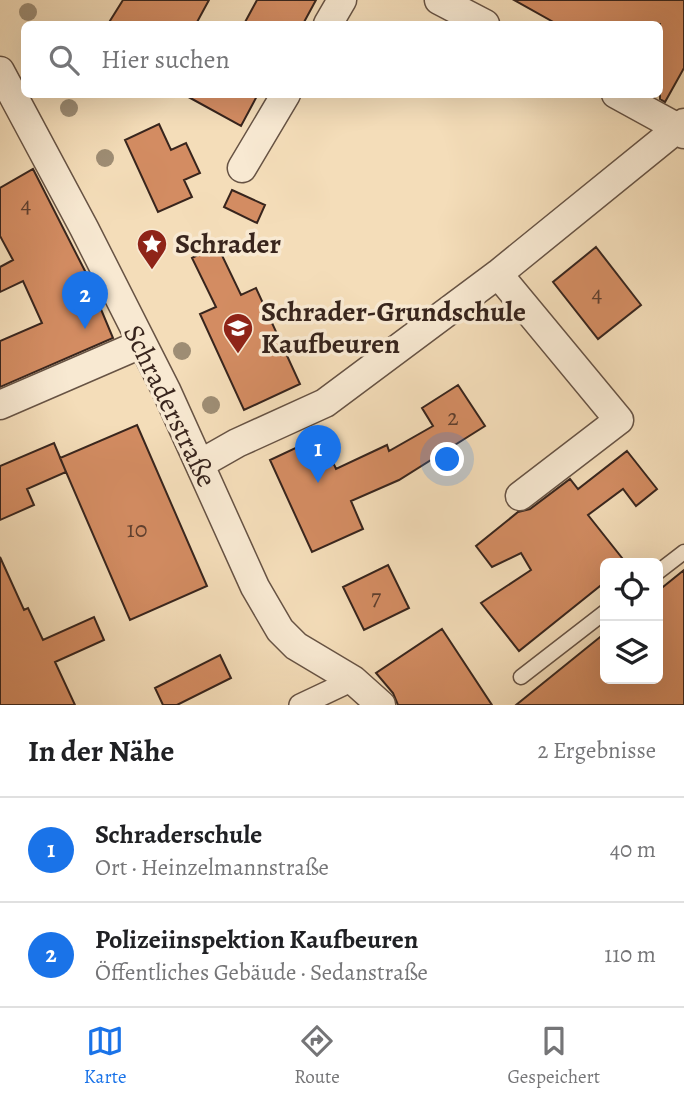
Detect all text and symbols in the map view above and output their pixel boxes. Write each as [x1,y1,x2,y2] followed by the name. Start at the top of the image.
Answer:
[21,21,663,98] search box
[45,41,83,79] icon: search
[101,42,230,77] text: Hier suchen
[21,188,32,220] house number: 4
[175,225,282,263] place label: Schrader
[135,227,169,271] place icon: Schrader
[62,271,108,329] pin: 2
[592,277,603,309] house number: 4
[261,293,526,363] place label: Schrader-Grundschule Kaufbeuren
[221,311,255,355] school or university icon: Schrader-Grundschule Kaufbeuren
[114,319,226,493] street label: Schraderstraße
[447,401,459,433] house number: 2
[295,425,341,483] pin: 1
[430,442,464,476] your location
[127,513,148,545] house number: 10
[600,558,663,684] map controls
[600,558,663,621] button: locate
[371,581,382,613] house number: 7
[600,621,663,684] button: layers
[28,731,174,771] text: In der Nähe
[537,735,656,766] text: 2 Ergebnisse
[95,817,262,852] text: Schraderschule
[47,834,55,865] text: 1
[610,834,656,865] text: 40 m
[95,852,329,883] text: Ort · Heinzelmannstraße
[95,922,418,957] text: Polizeiinspektion Kaufbeuren
[45,939,57,970] text: 2
[604,939,656,970] text: 110 m
[95,957,428,988] text: Öffentliches Gebäude · Sedanstraße
[84,1022,127,1090] tab: Karte
[294,1022,340,1090] tab: Route
[508,1022,600,1090] tab: Gespeichert

